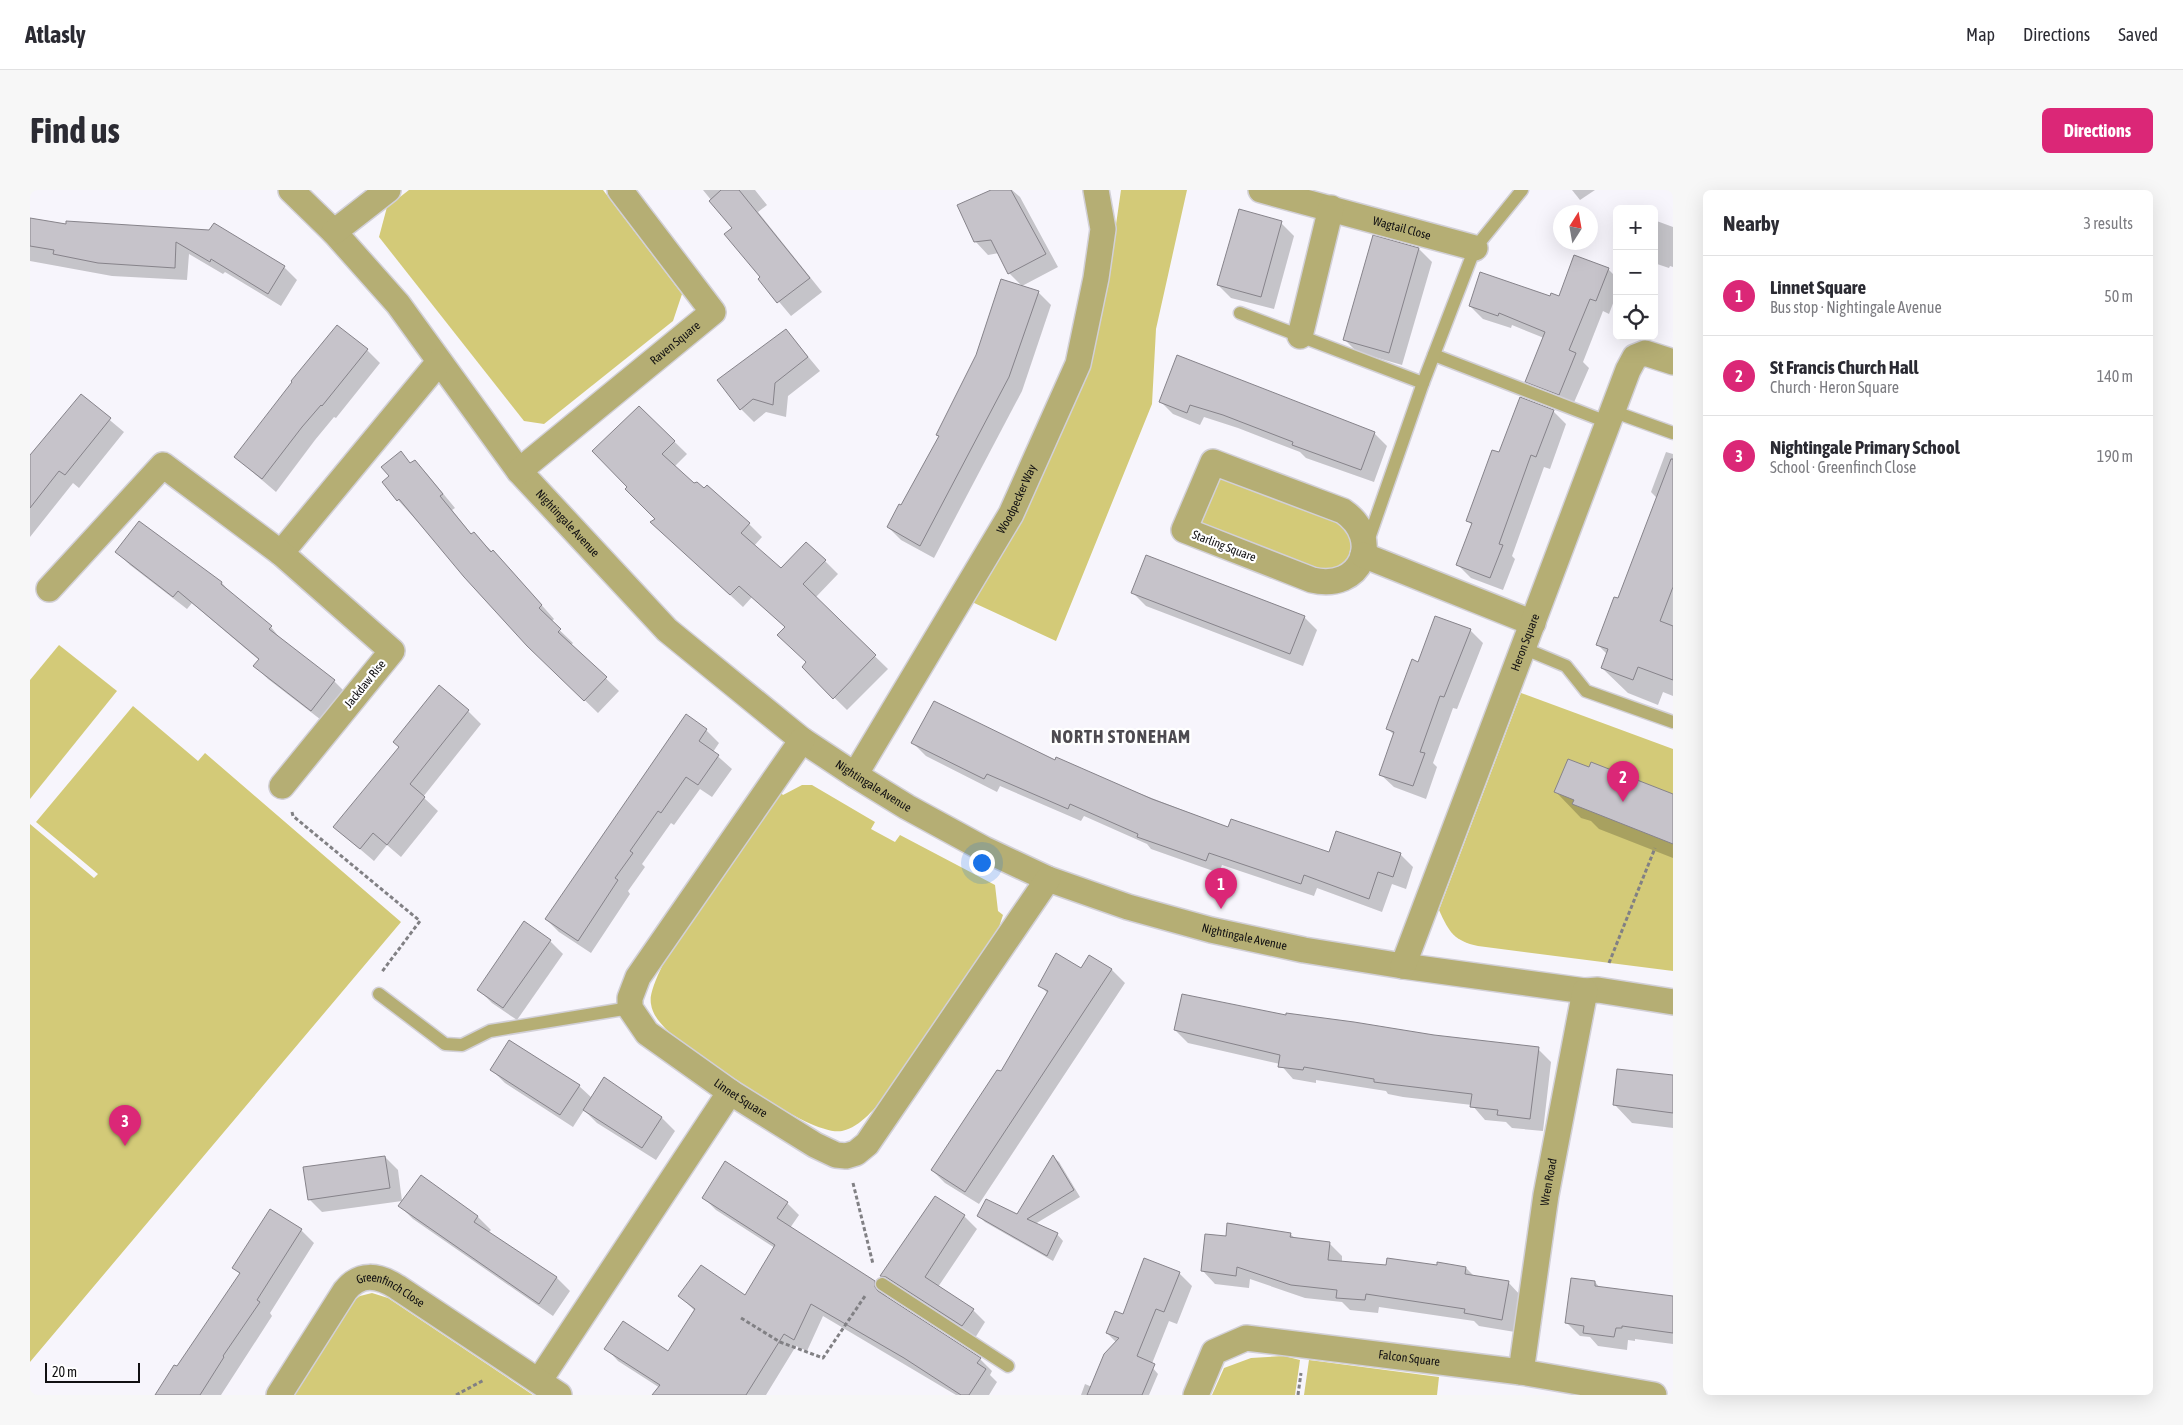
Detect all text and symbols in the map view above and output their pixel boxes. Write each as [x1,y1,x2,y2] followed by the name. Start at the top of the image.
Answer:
[25,21,86,48] text: Atlasly
[1966,24,1995,45] text: Map
[2023,24,2090,45] text: Directions
[2118,24,2158,45] text: Saved
[2042,108,2153,153] button: Directions
[30,110,120,150] text: Find us
[1553,205,1598,250] north arrow
[1613,205,1658,340] map controls
[1613,205,1658,250] button: +
[1723,211,1779,235] text: Nearby
[1371,214,1433,243] street label: Wagtail Close
[2083,214,2133,232] text: 3 results
[1613,250,1658,295] button: −
[1770,276,1866,298] text: Linnet Square
[1735,287,1743,305] text: 1
[2104,287,2133,305] text: 50 m
[1613,295,1658,340] button: locate
[1770,298,1942,316] text: Bus stop · Nightingale Avenue
[647,318,703,368] street label: Raven Square
[1770,356,1919,378] text: St Francis Church Hall
[1735,367,1743,385] text: 2
[2097,367,2133,385] text: 140 m
[1770,378,1899,396] text: Church · Heron Square
[1770,436,1960,458] text: Nightingale Primary School
[1735,447,1743,465] text: 3
[2097,447,2133,465] text: 190 m
[1770,458,1916,476] text: School · Greenfinch Close
[994,462,1039,536] street label: Woodpecker Way
[533,487,602,560] street label: Nightingale Avenue
[1190,527,1258,565] street label: Starling Square
[1508,612,1542,673] street label: Heron Square
[341,657,389,711] street label: Jackdaw Rise
[1051,726,1191,747] district label: NORTH STONEHAM
[833,757,914,815] street label: Nightingale Avenue
[1607,761,1639,802] pin: 2
[969,850,995,876] your location
[1205,868,1237,909] pin: 1
[1200,921,1288,953] street label: Nightingale Avenue
[711,1076,770,1121] street label: Linnet Square
[109,1105,141,1146] pin: 3
[1538,1157,1560,1207] street label: Wren Road
[354,1270,427,1310] street label: Greenfinch Close
[1378,1347,1441,1369] street label: Falcon Square
[45,1360,140,1383] scale bar
[52,1364,77,1380] text: 20 m

